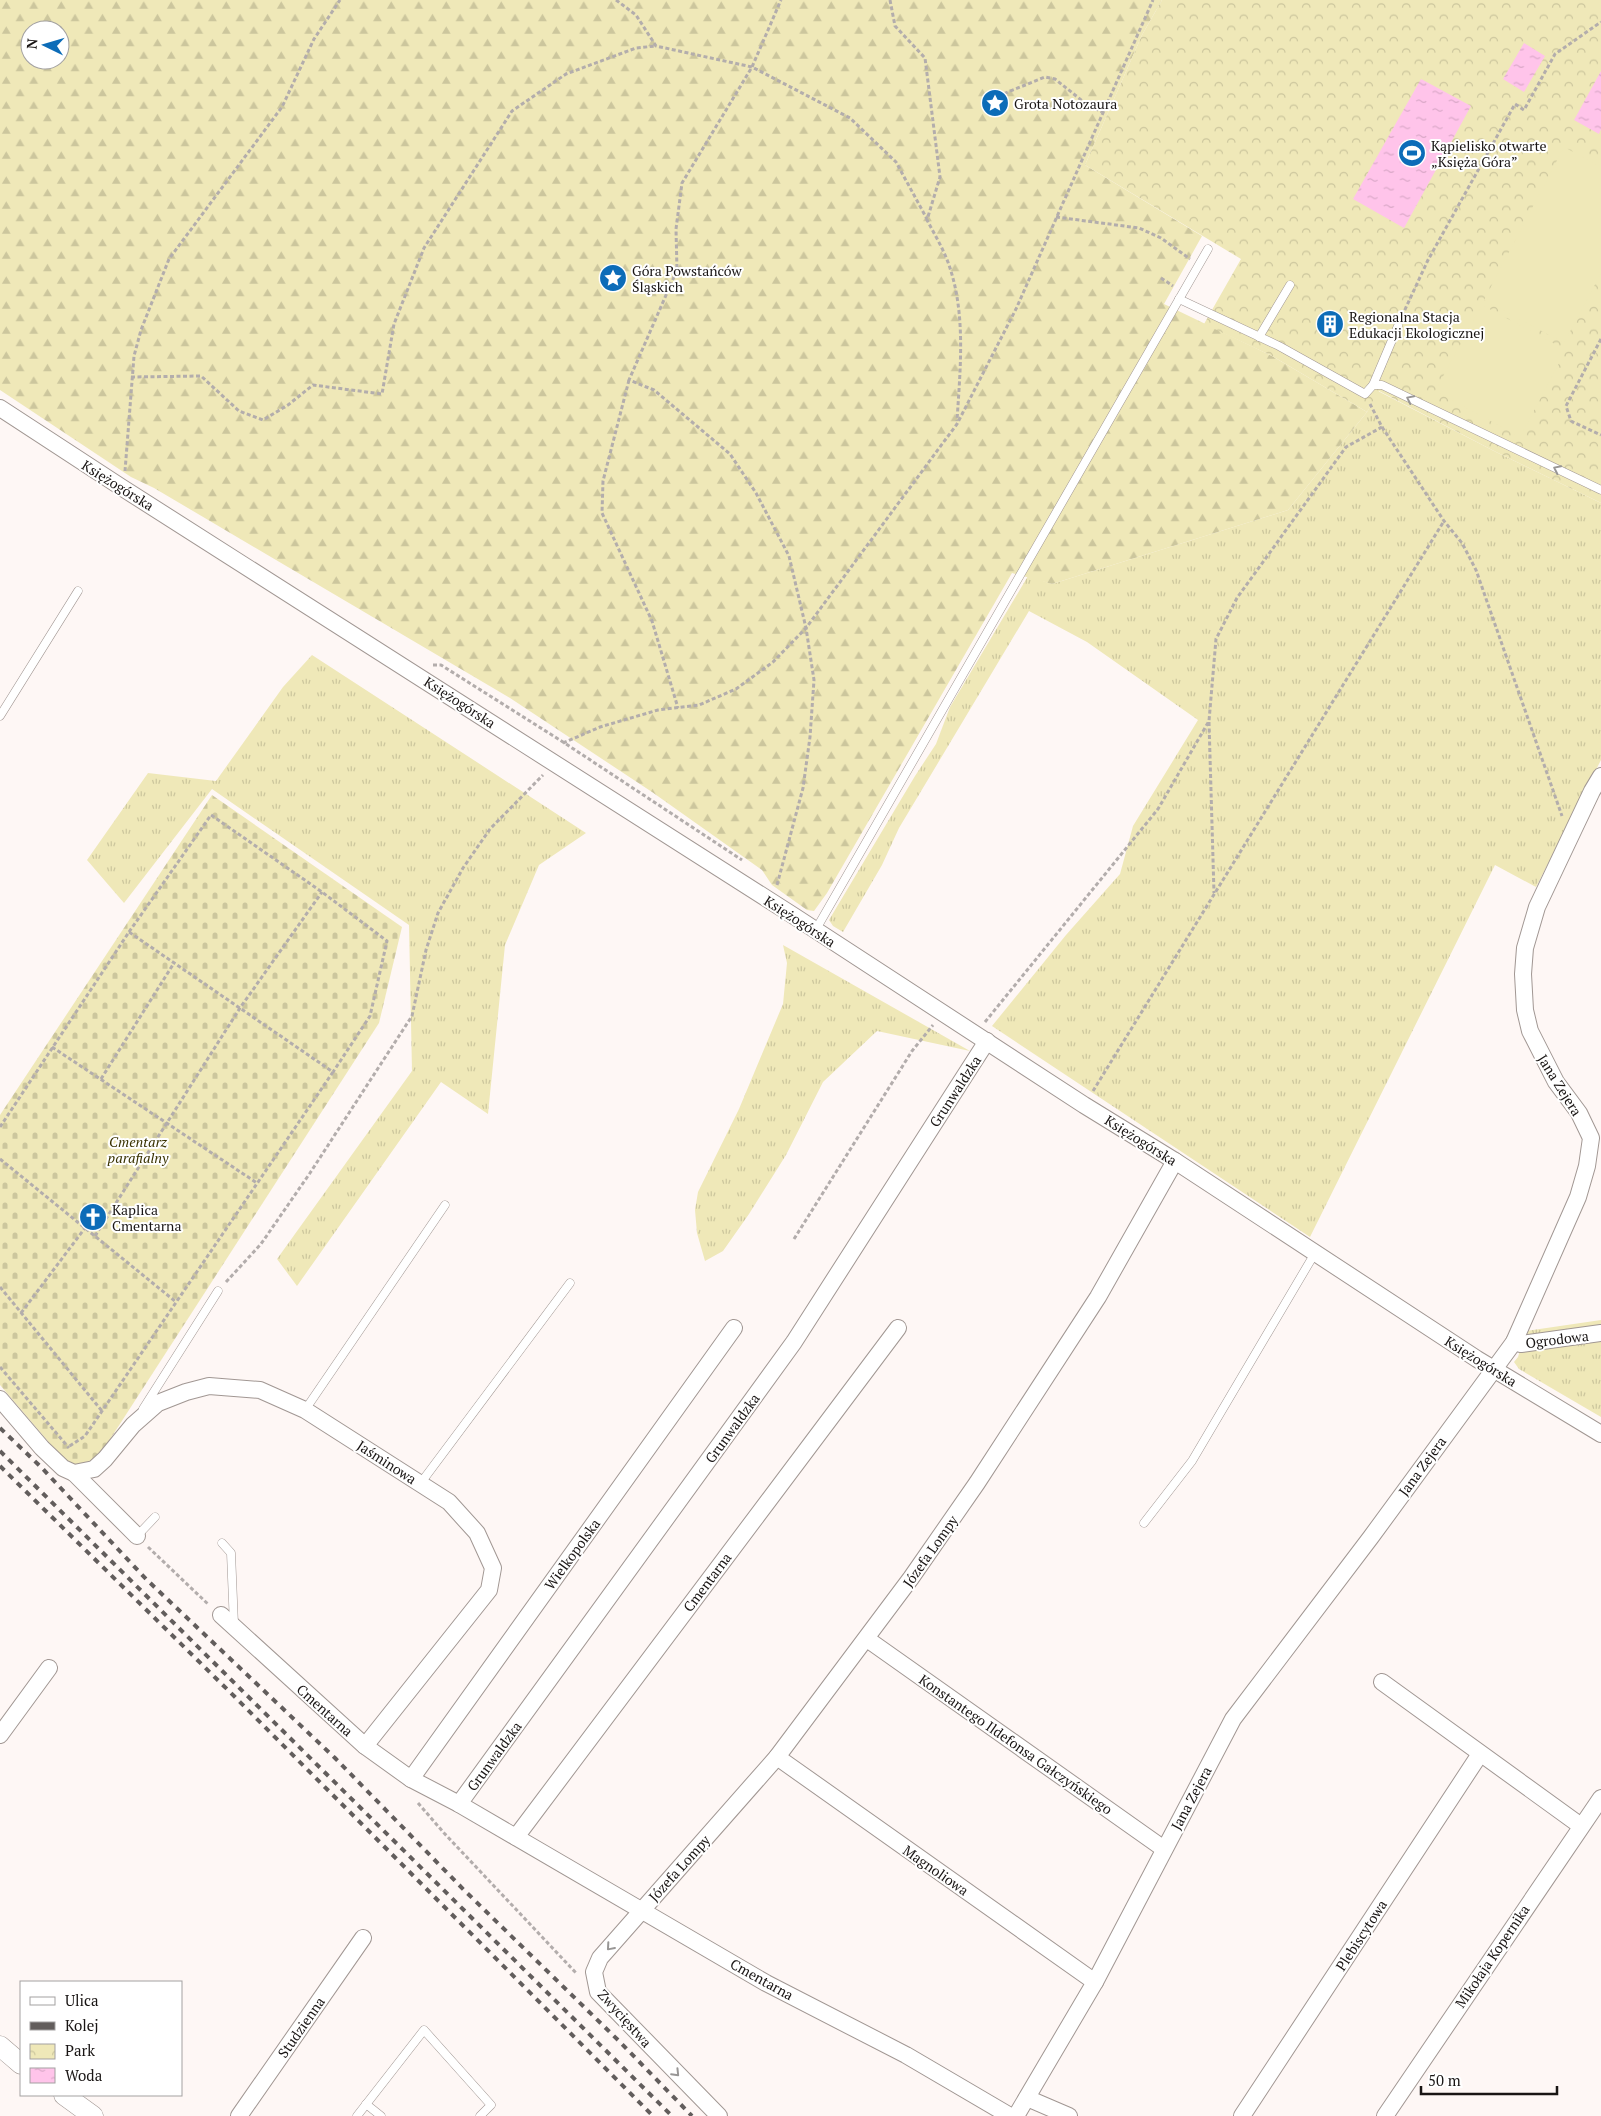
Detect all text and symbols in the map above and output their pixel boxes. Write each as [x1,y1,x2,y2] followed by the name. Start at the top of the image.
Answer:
[20,20,70,70] north arrow
[22,37,42,50] text: N
[980,88,1010,118] place icon: Grota Notozaura
[1014,94,1117,113] place label: Grota Notozaura
[1431,136,1547,171] place label: Kąpielisko otwarte „Księża Góra”
[1397,138,1427,168] sports icon: Kąpielisko otwarte „Księża Góra”
[632,261,742,296] place label: Góra Powstańców Śląskich
[598,263,628,293] place icon: Góra Powstańców Śląskich
[1349,307,1484,342] place label: Regionalna Stacja Edukacji Ekologicznej
[1315,309,1345,339] building icon: Regionalna Stacja Edukacji Ekologicznej
[1406,395,1415,405] one-way arrow
[78,455,158,515] street label: Księżogórska
[1553,465,1562,475] one-way arrow
[421,672,499,732] street label: Księżogórska
[761,891,839,951] street label: Księżogórska
[1534,1051,1586,1119] street label: Jana Zejera
[925,1052,985,1130] street label: Grunwaldzka
[1101,1110,1181,1170] street label: Księżogórska
[108,1132,169,1167] park label: Cmentarz parafialny
[112,1200,181,1235] place label: Kaplica Cmentarna
[78,1202,108,1232] church icon: Kaplica Cmentarna
[1524,1326,1590,1352] street label: Ogrodowa
[1441,1331,1521,1391] street label: Księżogórska
[700,1389,764,1467] street label: Grunwaldzka
[1394,1432,1450,1500] street label: Jana Zejera
[354,1436,420,1488] street label: Jaśminowa
[898,1511,962,1591] street label: Józefa Lompy
[540,1515,604,1593] street label: Wielkopolska
[679,1549,735,1615] street label: Cmentarna
[915,1670,1117,1819] street label: Konstantego Ildefonsa Gałczyńskiego
[293,1680,357,1740] street label: Cmentarna
[462,1717,526,1795] street label: Grunwaldzka
[1166,1763,1216,1833] street label: Jana Zejera
[644,1830,715,1905] street label: Józefa Lompy
[899,1840,973,1900] street label: Magnoliowa
[1331,1896,1391,1974] street label: Plebiscytowa
[1450,1901,1534,2011] street label: Mikołaja Kopernika
[607,1941,615,1950] one-way arrow
[727,1954,797,2004] street label: Cmentarna
[20,1981,182,2096] legend
[594,1985,656,2051] street label: Zwycięstwa
[65,1990,99,2010] text: Ulica
[273,1993,329,2061] street label: Studzienna
[65,2015,99,2035] text: Kolej
[65,2040,95,2060] text: Park
[1421,2064,1557,2096] scale bar
[65,2065,103,2085] text: Woda
[670,2067,679,2076] one-way arrow
[1428,2070,1461,2090] text: 50 m

